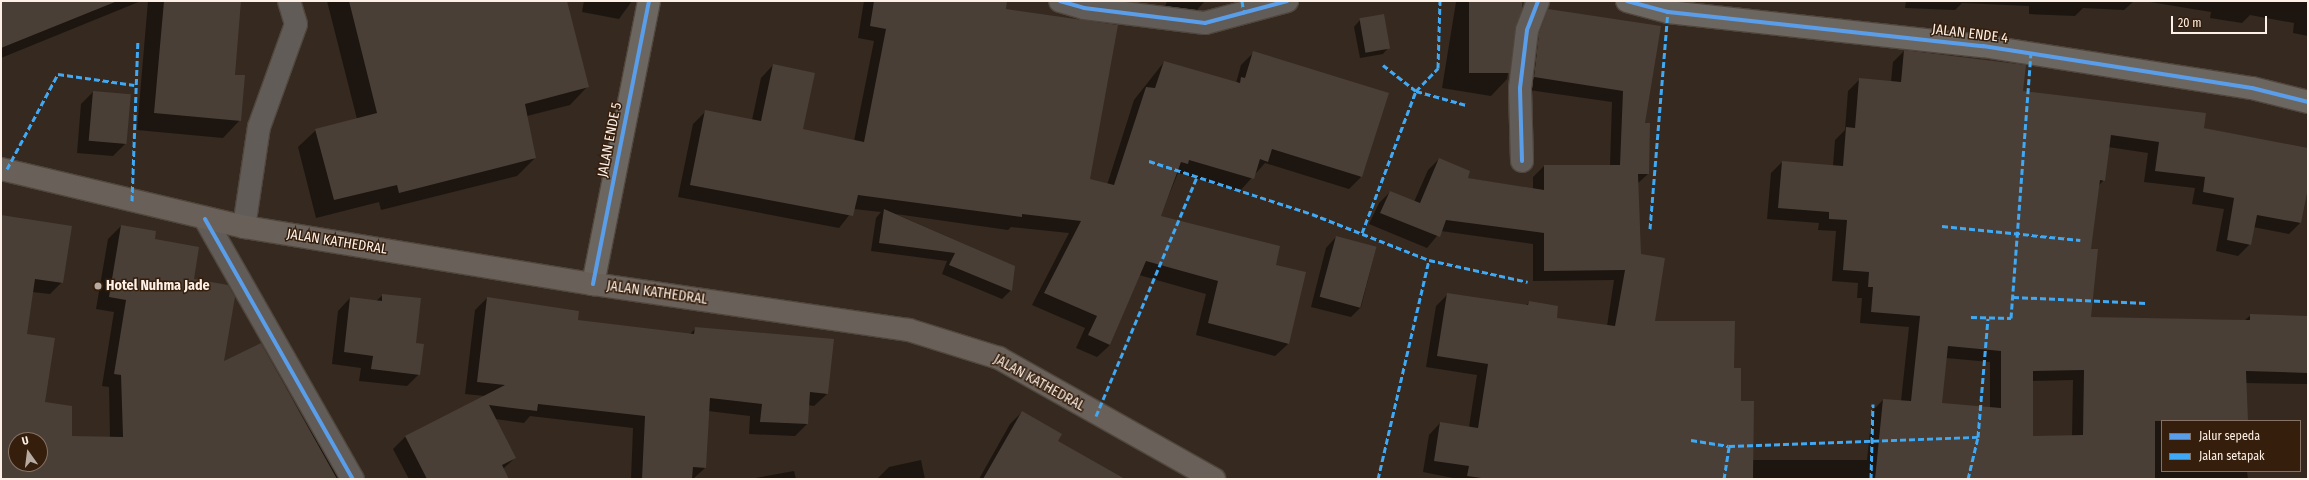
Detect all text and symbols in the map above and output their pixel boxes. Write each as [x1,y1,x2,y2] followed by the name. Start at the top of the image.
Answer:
[2173,8,2269,34] scale bar
[2178,16,2202,30] text: 20 m
[1931,21,2009,47] street label: JALAN ENDE 4
[595,101,625,179] street label: JALAN ENDE 5
[286,226,388,258] street label: JALAN KATHEDRAL
[106,278,210,294] place label: Hotel Nuhma Jade
[606,278,708,308] street label: JALAN KATHEDRAL
[93,281,103,291] marker: Hotel Nuhma Jade
[991,351,1087,415] street label: JALAN KATHEDRAL
[2161,420,2301,472] legend
[2199,429,2260,443] text: Jalur sepeda
[8,432,48,472] north arrow
[21,434,30,448] text: U
[2199,449,2265,463] text: Jalan setapak

